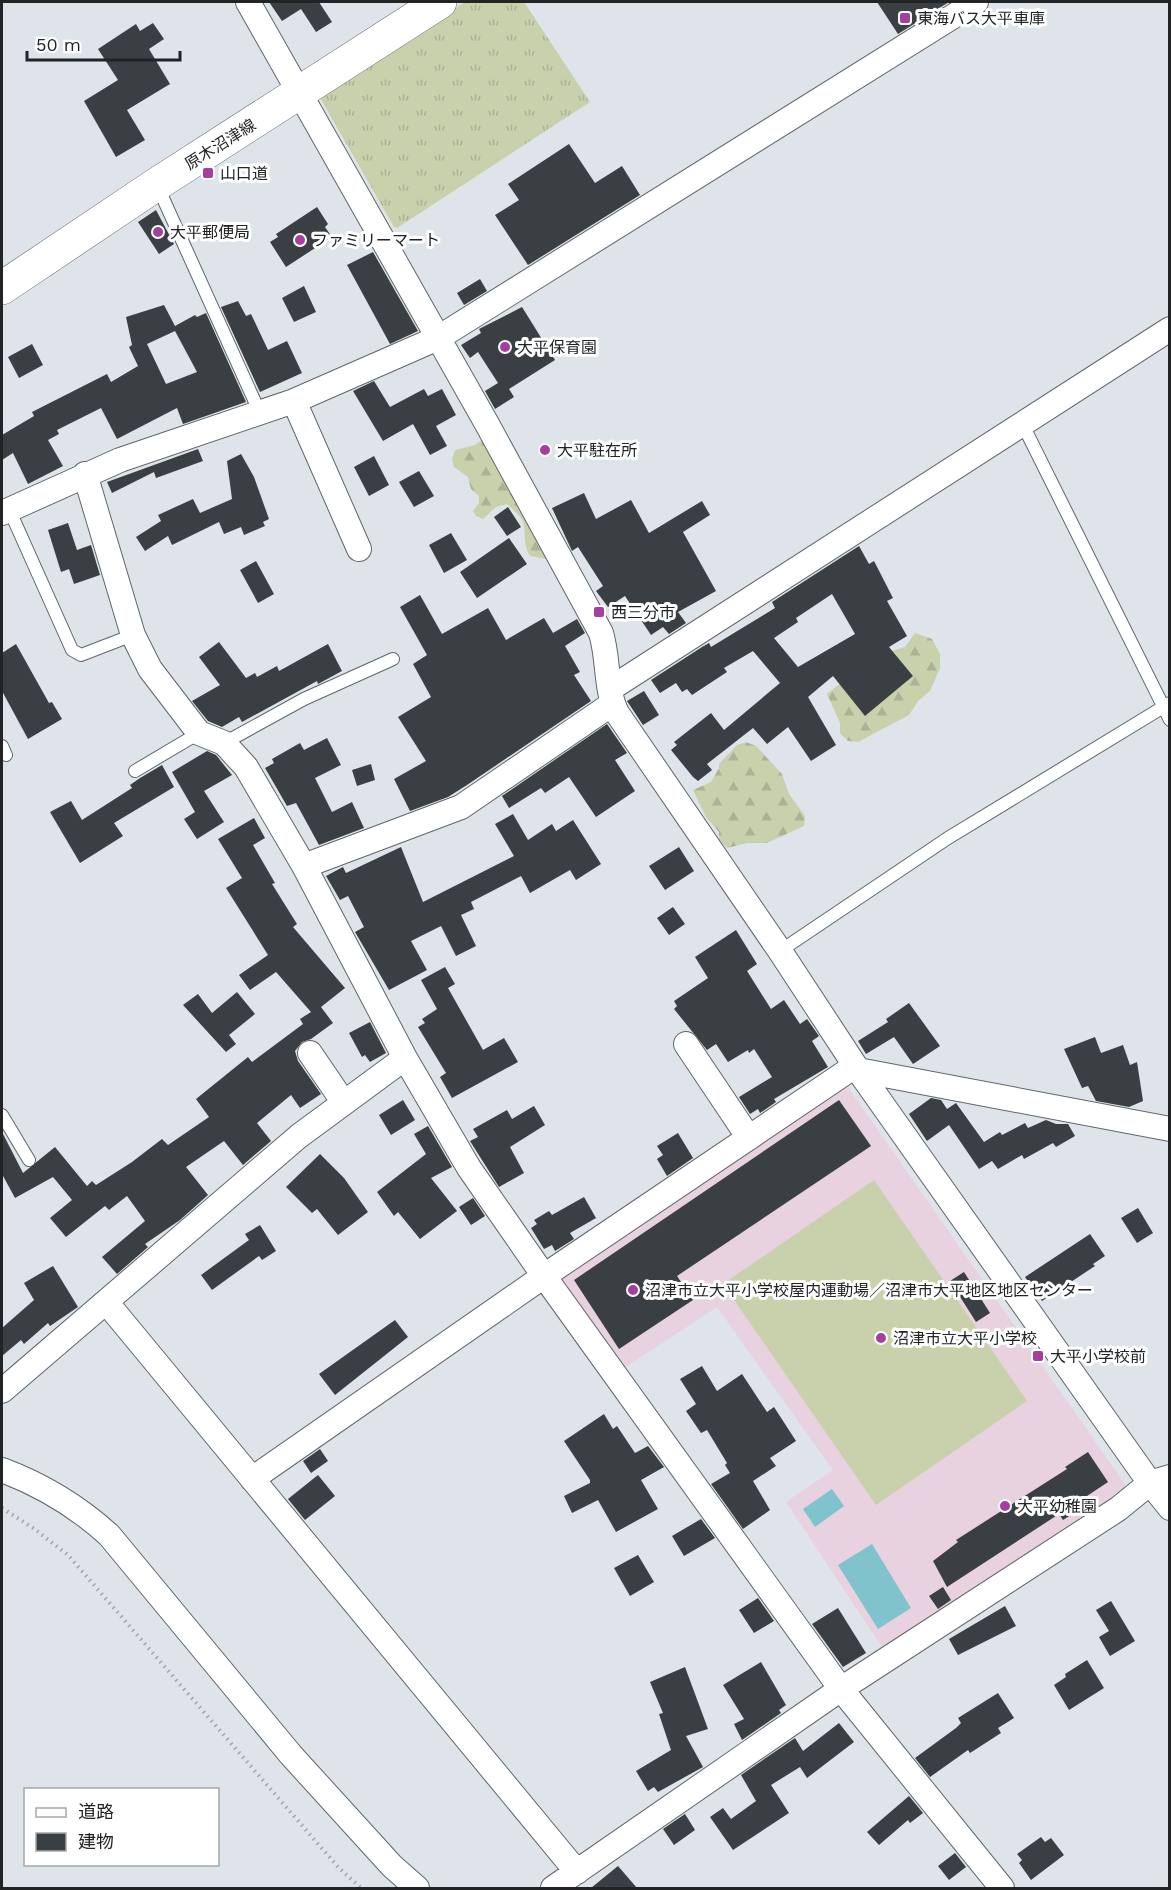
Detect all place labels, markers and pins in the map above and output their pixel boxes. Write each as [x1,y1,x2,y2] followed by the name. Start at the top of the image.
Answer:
[917,9,1045,28] place label: 東海バス大平車庫
[898,11,912,25] marker: 東海バス大平車庫
[220,164,268,183] place label: 山口道
[201,166,215,180] marker: 山口道
[170,223,250,242] place label: 大平郵便局
[151,225,165,239] marker: 大平郵便局
[312,231,440,250] place label: ファミリーマート
[293,233,307,247] marker: ファミリーマート
[517,338,597,357] place label: 大平保育園
[498,340,512,354] marker: 大平保育園
[557,441,637,460] place label: 大平駐在所
[538,443,552,457] marker: 大平駐在所
[611,603,675,622] place label: 西三分市
[592,605,606,619] marker: 西三分市
[645,1281,1093,1300] place label: 沼津市立大平小学校屋内運動場／沼津市大平地区地区センター
[626,1283,640,1297] marker: 沼津市立大平小学校屋内運動場／沼津市大平地区地区センター
[893,1329,1037,1348] place label: 沼津市立大平小学校
[874,1331,888,1345] marker: 沼津市立大平小学校
[1050,1347,1146,1366] place label: 大平小学校前
[1031,1349,1045,1363] marker: 大平小学校前
[1017,1497,1097,1516] place label: 大平幼稚園
[998,1499,1012,1513] marker: 大平幼稚園

